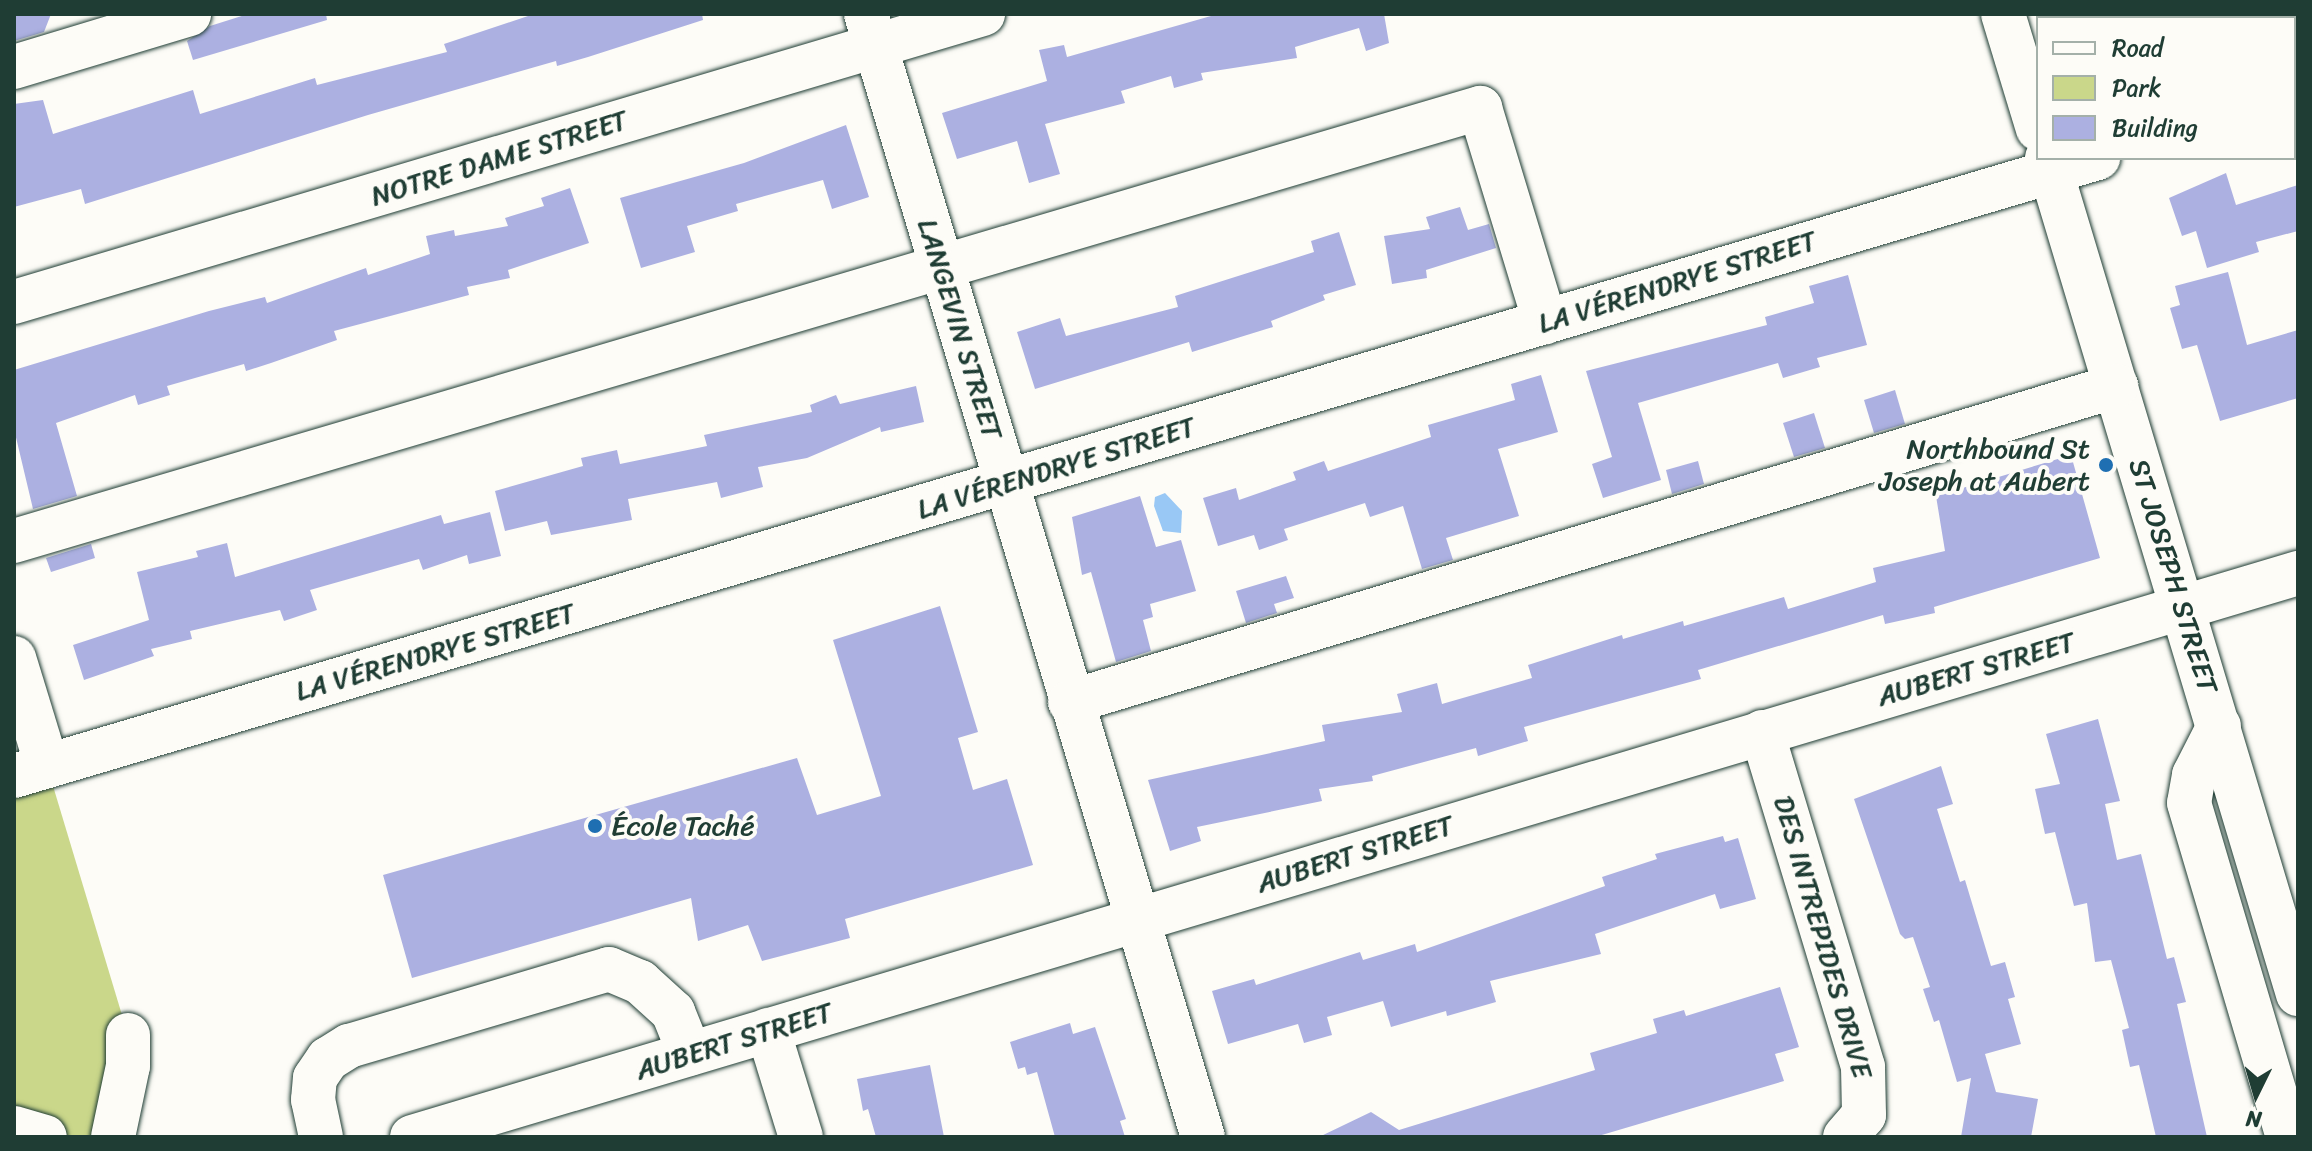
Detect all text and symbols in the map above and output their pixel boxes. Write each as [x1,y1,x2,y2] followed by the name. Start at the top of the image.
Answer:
[2036,16,2296,160] legend
[2112,27,2163,69] text: Road
[2112,67,2161,109] text: Park
[365,103,633,213] street label: NOTRE DAME STREET
[2112,107,2198,149] text: Building
[910,213,1010,445] street label: LANGEVIN STREET
[1534,224,1820,340] street label: LA VÉRENDRYE STREET
[913,410,1199,526] street label: LA VÉRENDRYE STREET
[1879,432,2090,498] place label: Northbound St Joseph at Aubert
[2121,455,2225,697] street label: ST JOSEPH STREET
[2097,456,2115,474] marker: Northbound St Joseph at Aubert
[292,596,578,708] street label: LA VÉRENDRYE STREET
[1873,625,2079,713] street label: AUBERT STREET
[1767,792,1879,1082] street label: DES INTREPIDES DRIVE
[1253,808,1457,900] street label: AUBERT STREET
[611,809,755,843] place label: École Taché
[586,817,604,835] marker: École Taché
[632,995,836,1087] street label: AUBERT STREET
[2216,1055,2296,1135] north arrow
[2245,1099,2263,1139] text: N

